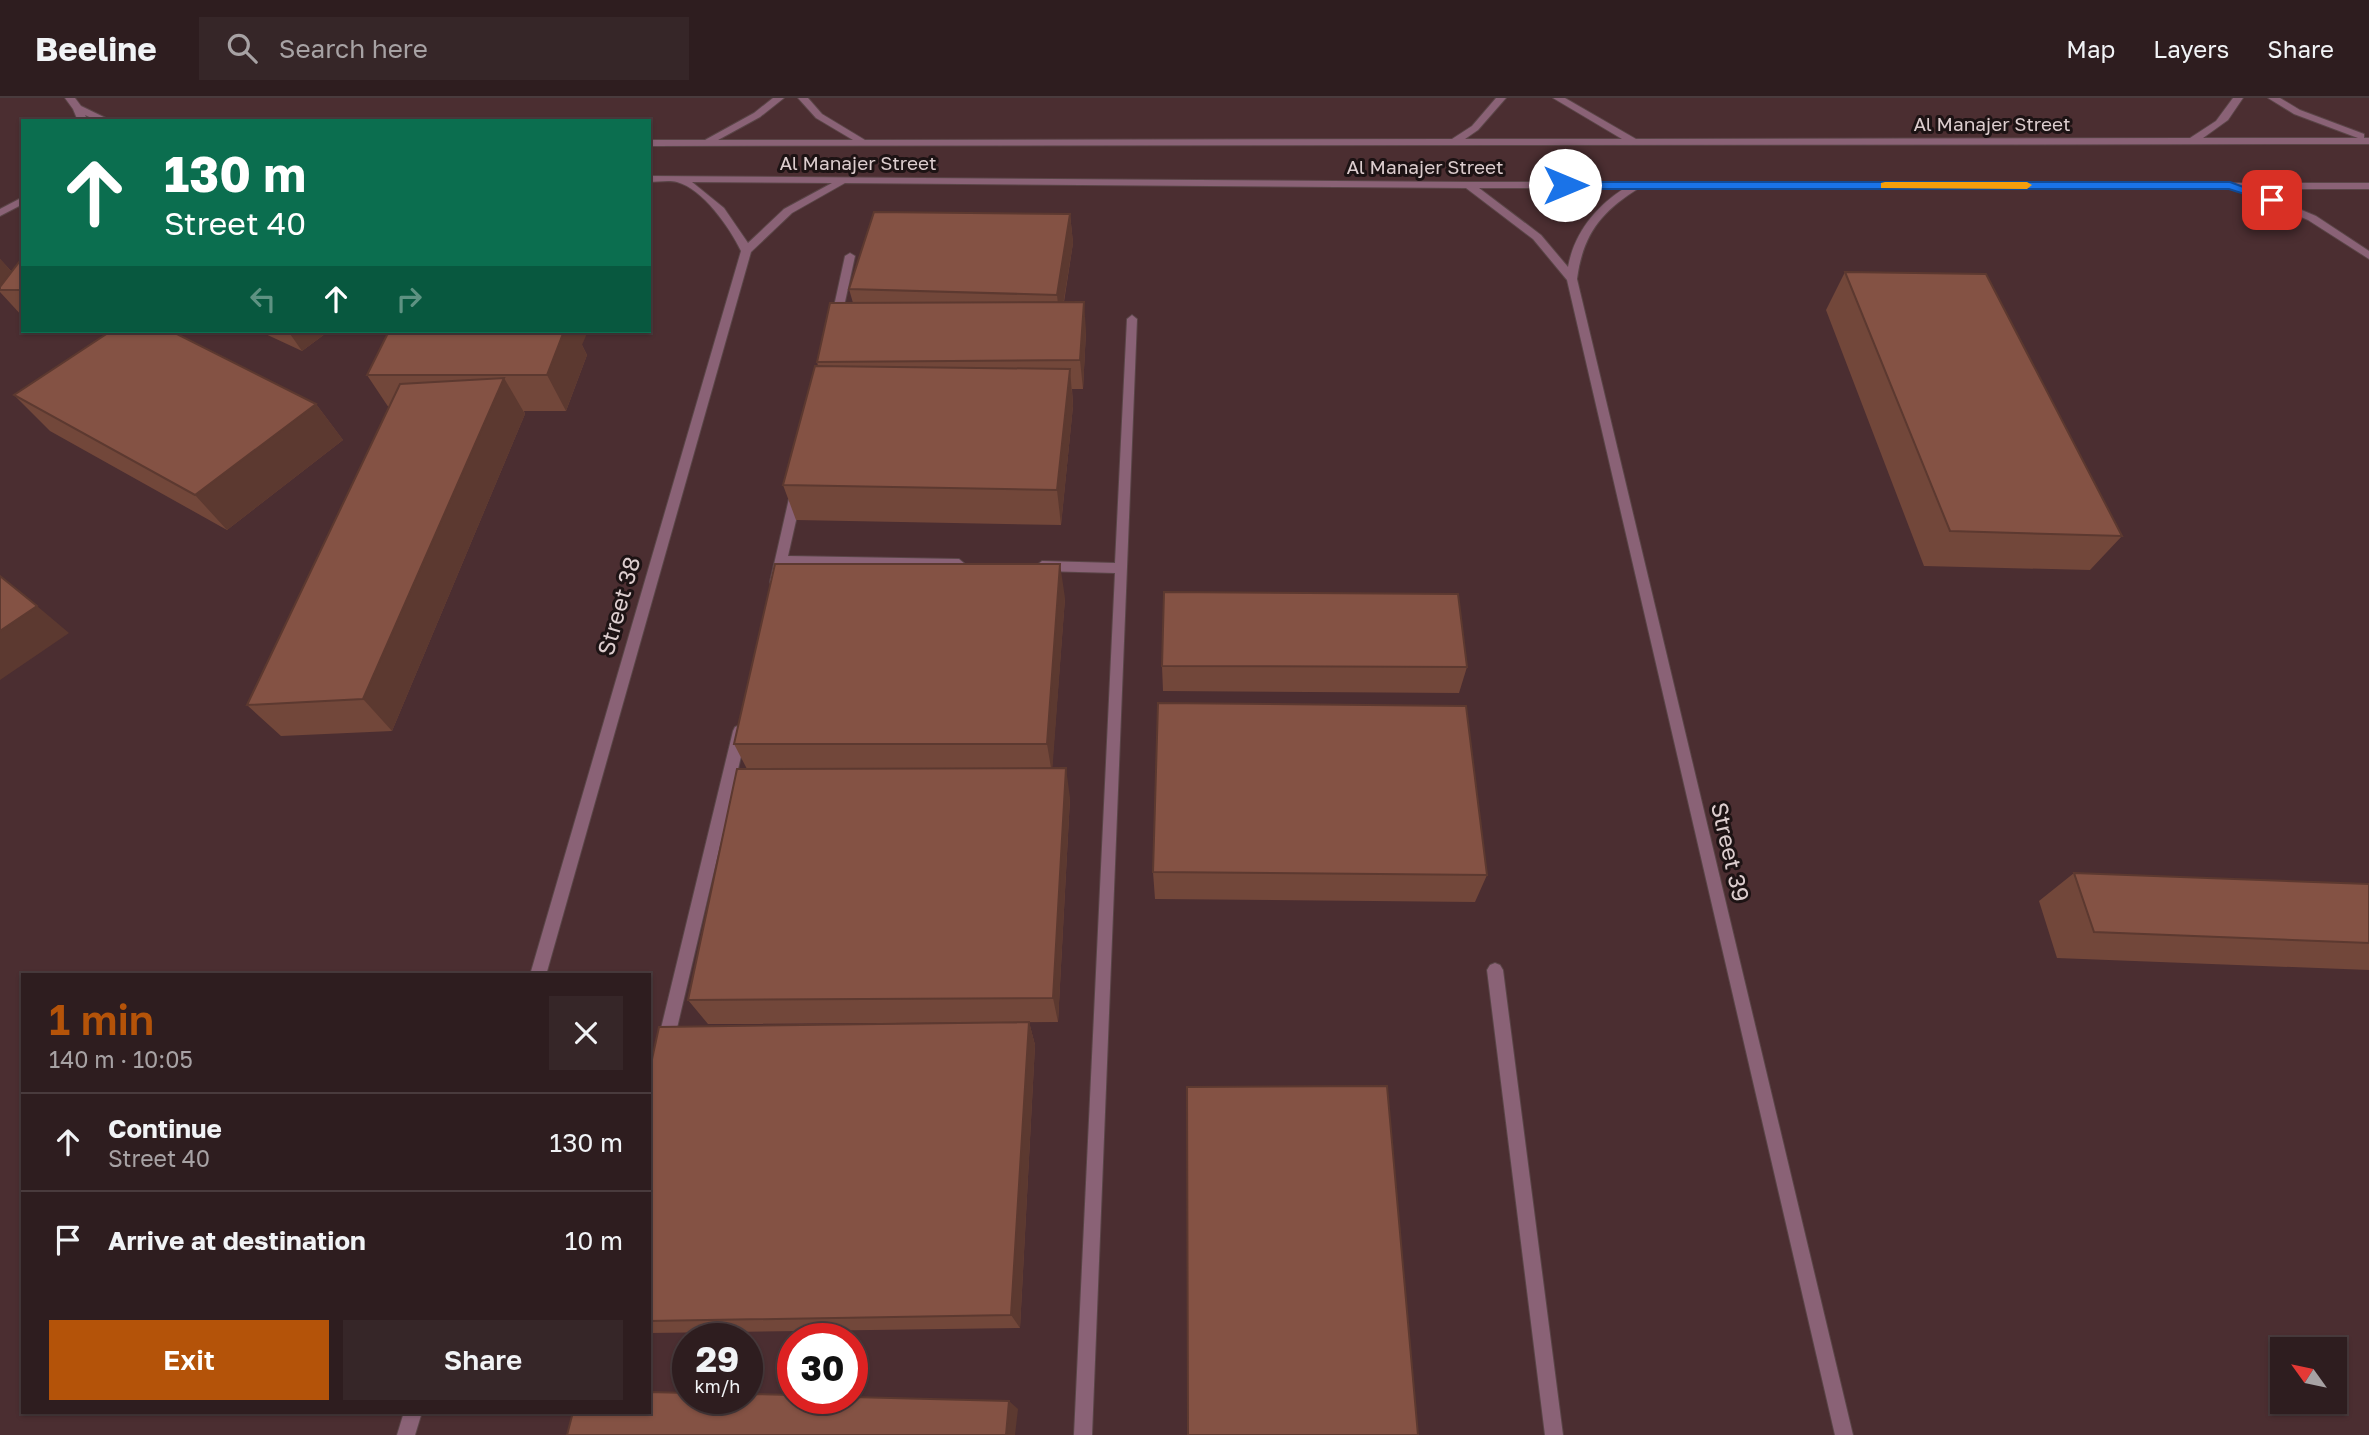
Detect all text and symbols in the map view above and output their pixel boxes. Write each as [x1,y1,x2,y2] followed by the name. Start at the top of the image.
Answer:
[199,17,689,80] search box
[35,29,157,68] text: Beeline
[223,29,261,67] icon: search
[279,33,428,64] text: Search here
[2066,34,2115,63] text: Map
[2153,34,2229,63] text: Layers
[2267,34,2334,63] text: Share
[1913,112,2071,135] street label: Al Manajer Street
[164,144,306,203] text: 130 m
[49,147,140,238] icon: ahead
[1528,148,1602,222] position arrow
[779,151,937,174] street label: Al Manajer Street
[1346,155,1504,178] street label: Al Manajer Street
[2242,170,2302,230] pin
[2253,181,2291,219] icon: arrive
[164,204,306,242] text: Street 40
[244,280,282,318] icon: left
[317,280,355,318] icon: ahead
[390,280,428,318] icon: right
[591,553,645,658] street label: Street 38
[1706,799,1756,904] street label: Street 39
[49,994,154,1044] text: 1 min
[549,996,623,1070] button: close
[49,1045,193,1073] text: 140 m · 10:05
[108,1113,222,1144] text: Continue
[49,1123,87,1161] icon: ahead
[550,1127,623,1158] text: 130 m
[108,1144,210,1172] text: Street 40
[49,1221,87,1259] icon: arrive
[108,1225,366,1256] text: Arrive at destination
[565,1225,623,1256] text: 10 m
[49,1320,329,1400] button: Exit
[343,1320,623,1400] button: Share
[777,1323,868,1414] speed limit sign: 30
[2270,1337,2347,1414] north arrow
[2270,1337,2347,1414] map controls
[696,1338,739,1380] text: 29
[695,1375,740,1397] text: km/h

